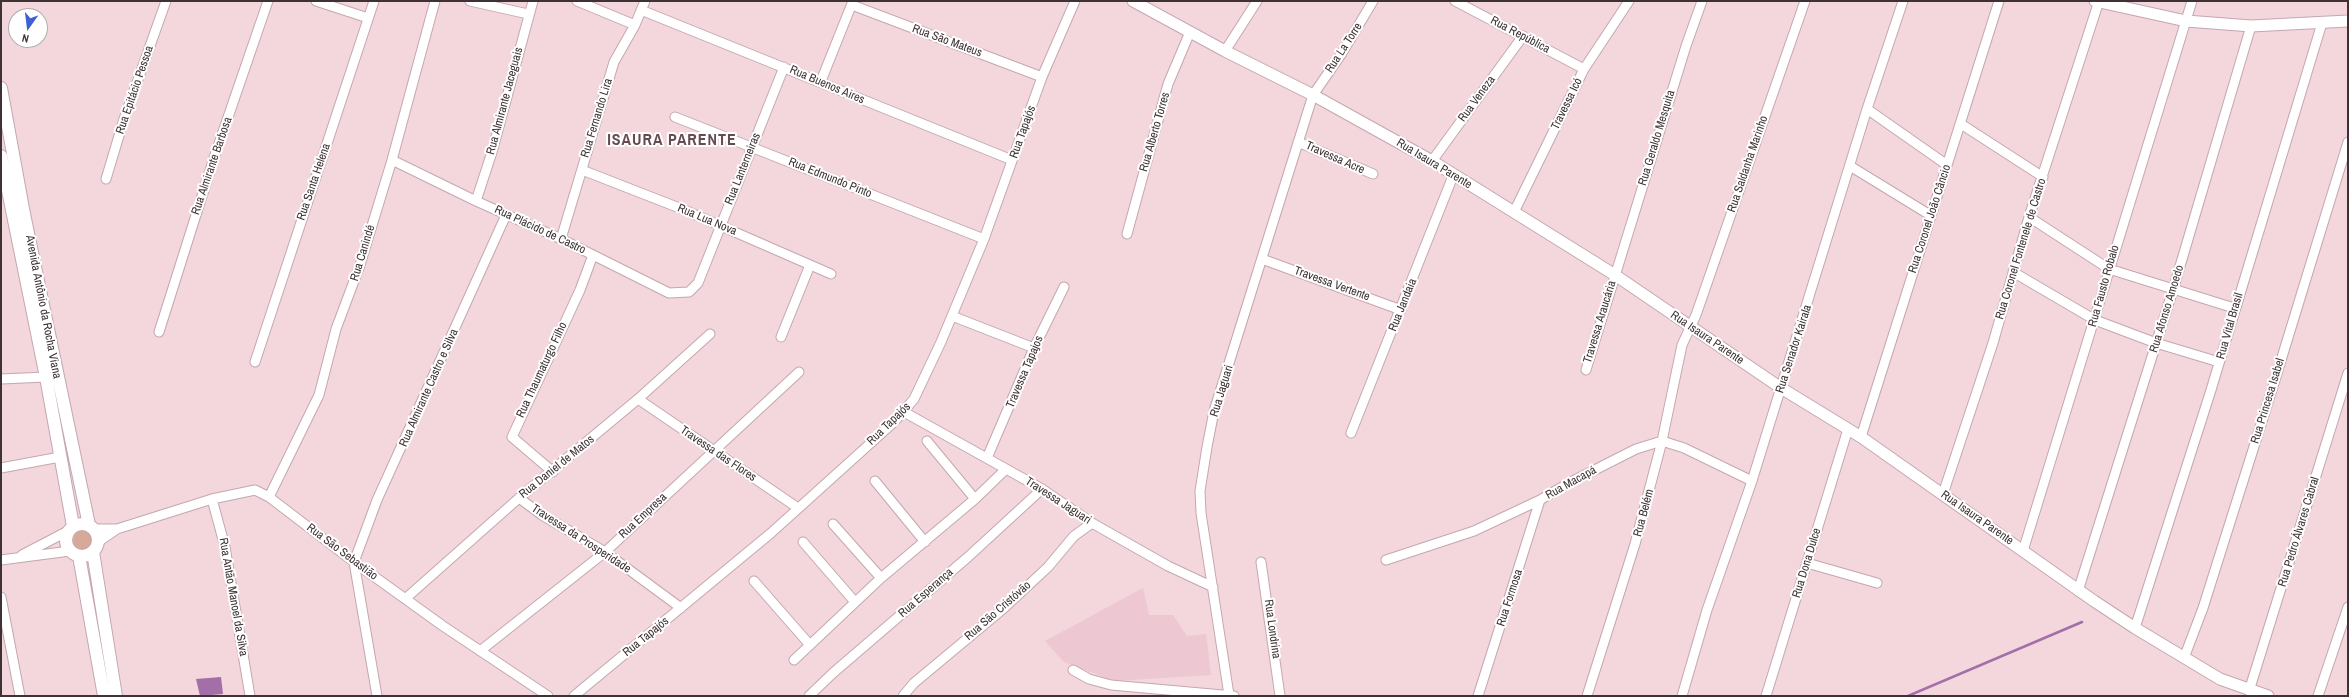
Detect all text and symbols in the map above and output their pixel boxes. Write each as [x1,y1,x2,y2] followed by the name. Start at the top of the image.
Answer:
[8,8,48,48] north arrow
[1488,13,1552,57] street label: Rua República
[1322,20,1366,76] street label: Rua La Torre
[910,22,984,60] street label: Rua São Mateus
[20,31,30,46] text: N
[113,44,157,136] street label: Rua Epitácio Pessoa
[484,46,526,156] street label: Rua Almirante Jaceguais
[787,63,867,107] street label: Rua Buenos Aires
[1455,73,1499,125] street label: Rua Veneza
[1548,76,1586,132] street label: Travessa Icó
[578,77,616,159] street label: Rua Fernando Lira
[1636,89,1678,187] street label: Rua Geraldo Mesquita
[1137,91,1173,173] street label: Rua Alberto Torres
[1007,104,1039,160] street label: Rua Tapajós
[1725,114,1771,214] street label: Rua Saldanha Marinho
[189,115,235,217] street label: Rua Almirante Barbosa
[607,131,737,151] district label: ISAURA PARENTE
[722,131,764,207] street label: Rua Lanterneiras
[1394,136,1474,192] street label: Rua Isaura Parente
[1303,139,1367,177] street label: Travessa Acre
[294,142,334,222] street label: Rua Santa Helena
[786,155,874,201] street label: Rua Edmundo Pinto
[1906,163,1954,275] street label: Rua Coronel João Câncio
[1993,177,2049,321] street label: Rua Coronel Fontenele de Castro
[675,201,739,239] street label: Rua Lua Nova
[492,203,588,257] street label: Rua Plácido de Castro
[348,223,378,283] street label: Rua Canindé
[22,234,64,380] street label: Avenida Antônio da Rocha Viana
[2085,243,2123,329] street label: Rua Fausto Robalo
[2147,263,2187,355] street label: Rua Afonso Amoedo
[1292,264,1372,304] street label: Travessa Vertente
[1386,276,1420,334] street label: Rua Jandaia
[1581,279,1619,365] street label: Travessa Araucária
[2214,291,2246,361] street label: Rua Vital Brasil
[1773,303,1815,395] street label: Rua Senador Kairala
[1668,308,1746,368] street label: Rua Isaura Parente
[514,320,570,420] street label: Rua Thaumaturgo Filho
[397,327,461,449] street label: Rua Almirante Castro e Silva
[1003,334,1047,410] street label: Travessa Tapajos
[2248,357,2288,445] street label: Rua Princesa Isabel
[1207,363,1237,419] street label: Rua Jaguari
[864,400,914,448] street label: Rua Tapajós
[677,423,759,485] street label: Travessa das Flores
[517,432,597,502] street label: Rua Daniel de Matos
[1543,463,1599,503] street label: Rua Macapá
[1022,474,1094,528] street label: Travessa Jaguari
[2275,475,2323,589] street label: Rua Pedro Álvares Cabral
[1631,488,1657,538] street label: Rua Belém
[1938,488,2016,548] street label: Rua Isaura Parente
[616,490,670,542] street label: Rua Empresa
[529,501,633,577] street label: Travessa da Prosperidade
[304,521,380,583] street label: Rua São Sebastião
[1790,526,1824,600] street label: Rua Dona Dulce
[216,537,250,657] street label: Rua Antão Manoel da Silva
[896,565,956,621] street label: Rua Esperança
[1494,568,1526,628] street label: Rua Formosa
[962,578,1034,644] street label: Rua São Cristóvão
[1261,598,1283,660] street label: Rua Londrina
[620,614,672,660] street label: Rua Tapajós

